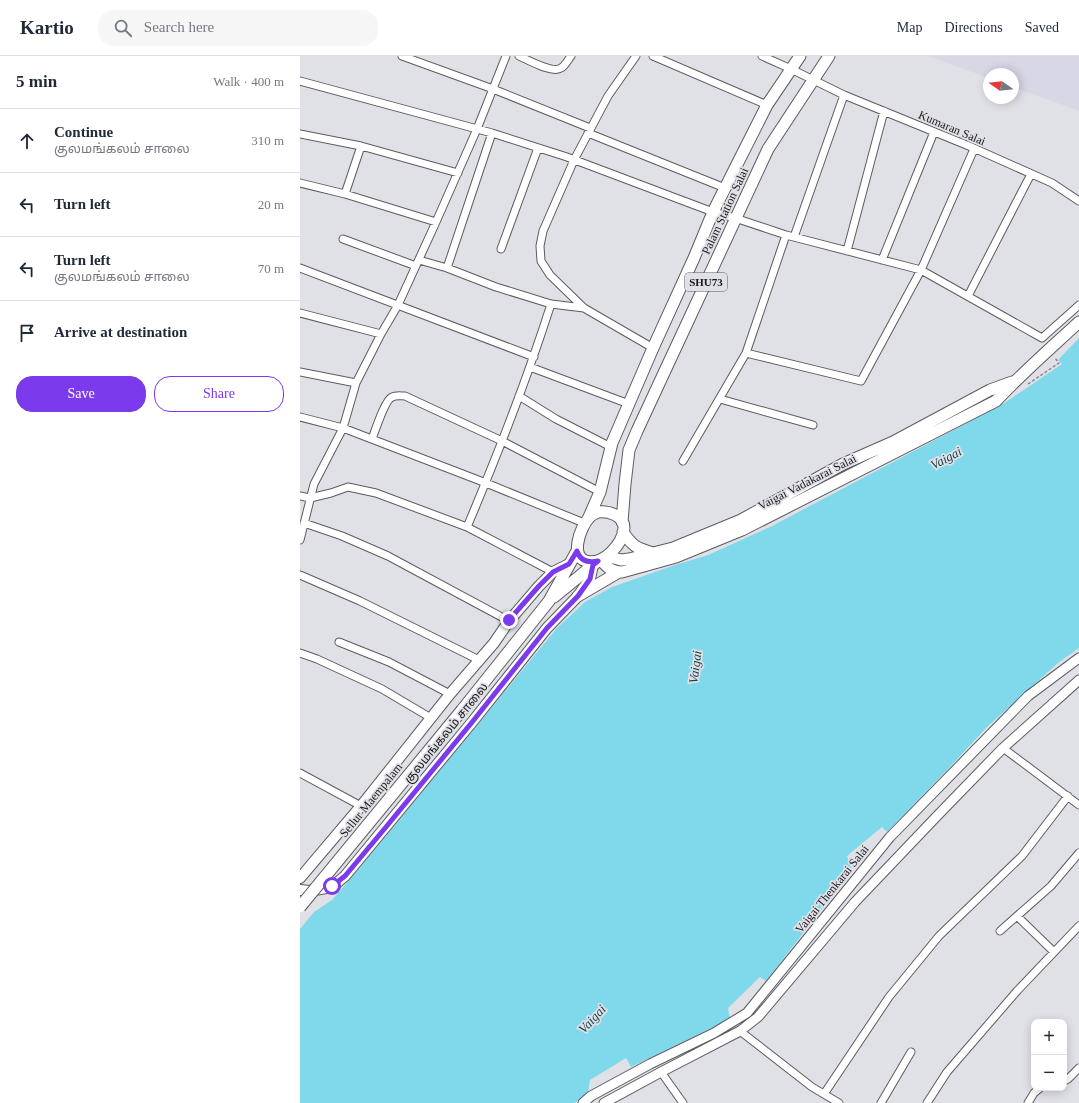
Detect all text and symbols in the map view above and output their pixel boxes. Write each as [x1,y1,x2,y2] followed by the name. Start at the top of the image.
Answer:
[98,10,378,46] search box
[20,17,74,38] text: Kartio
[112,17,134,39] icon: search
[144,19,214,35] text: Search here
[897,20,922,35] text: Map
[944,20,1003,35] text: Directions
[1025,20,1059,35] text: Saved
[983,68,1019,104] north arrow
[16,72,57,91] text: 5 min
[213,74,284,89] text: Walk · 400 m
[916,108,988,149] street label: Kumaran Salai
[54,124,113,140] text: Continue
[16,130,38,152] icon: ahead
[251,133,284,148] text: 310 m
[54,141,190,156] text: குலமங்கலம் சாலை
[699,165,751,257] street label: Palam Station Salai
[16,194,38,216] icon: left
[54,196,111,212] text: Turn left
[258,197,284,212] text: 20 m
[54,252,111,268] text: Turn left
[16,258,38,280] icon: left
[258,261,284,276] text: 70 m
[54,269,190,284] text: குலமங்கலம் சாலை
[685,273,727,291] road number: SHU73
[16,322,38,344] icon: arrive
[54,324,187,340] text: Arrive at destination
[16,376,146,412] button: Save
[154,376,284,412] button: Share
[928,443,965,472] water label: Vaigai
[756,451,859,513] street label: Vaigai Vadakarai Salai
[500,611,518,629] route end
[686,649,705,684] water label: Vaigai
[401,680,492,787] street label: குலமங்கலம் சாலை
[337,759,406,840] street label: Sellur Maempalam
[792,842,872,936] street label: Vaigai Thenkarai Salai
[323,877,341,895] route start
[575,1001,609,1036] water label: Vaigai
[1031,1019,1067,1091] map controls
[1031,1019,1067,1055] button: +
[1031,1055,1067,1091] button: −

